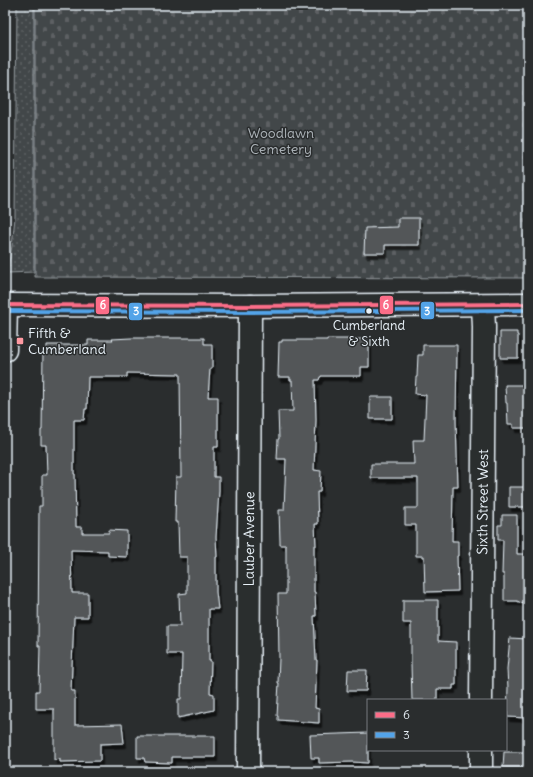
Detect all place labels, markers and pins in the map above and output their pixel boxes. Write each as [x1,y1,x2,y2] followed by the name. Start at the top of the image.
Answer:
[364,306,374,316] marker: Cumberland & Sixth
[333,317,406,350] place label: Cumberland & Sixth
[28,324,106,358] place label: Fifth & Cumberland
[15,336,25,346] marker: Fifth & Cumberland

